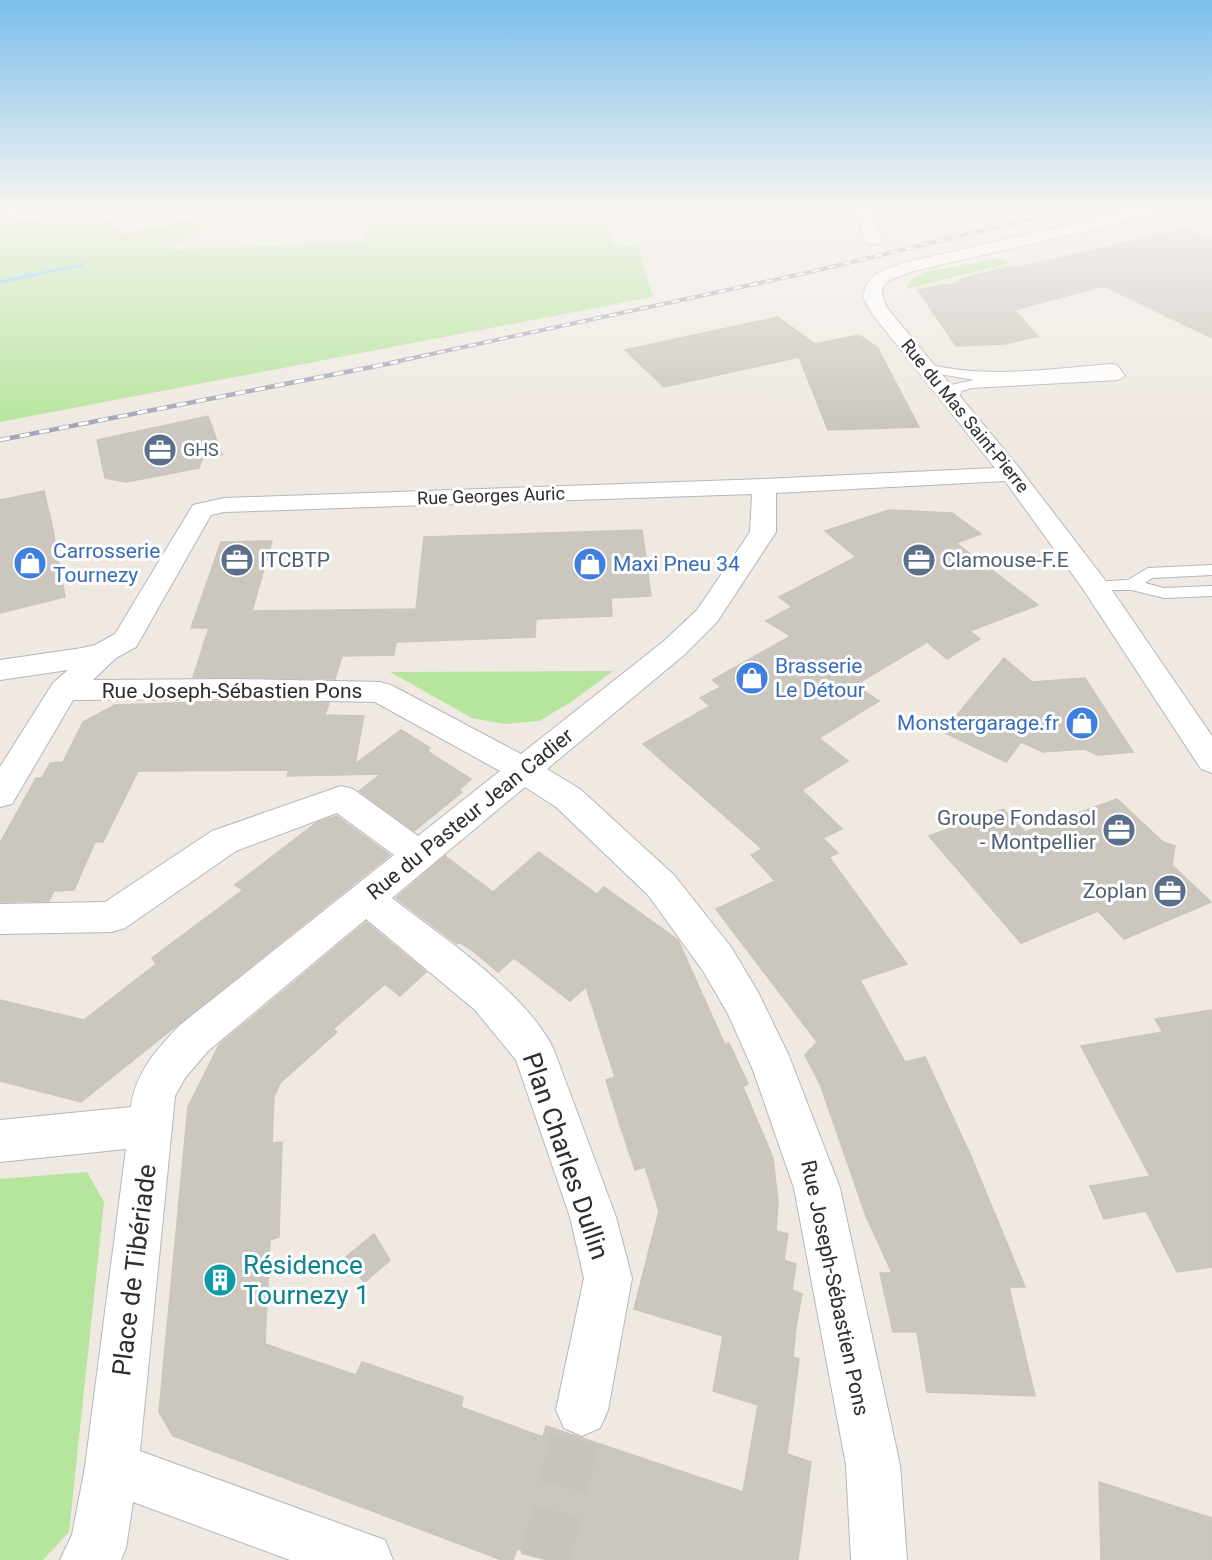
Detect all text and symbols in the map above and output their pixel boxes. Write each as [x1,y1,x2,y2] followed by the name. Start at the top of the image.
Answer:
[897,335,1034,497] street label: Rue du Mas Saint-Pierre
[142,432,178,468] office icon: GHS
[183,439,219,460] place label: GHS
[417,482,565,509] street label: Rue Georges Auric
[53,539,160,587] place label: Carrosserie Tournezy
[219,542,255,578] office icon: ITCBTP
[901,542,937,578] office icon: Clamouse-F.E
[12,545,48,581] shop icon: Carrosserie Tournezy
[572,546,608,582] shop icon: Maxi Pneu 34
[260,548,330,572] place label: ITCBTP
[942,548,1069,572] place label: Clamouse-F.E
[613,552,740,576] place label: Maxi Pneu 34
[775,654,865,702] place label: Brasserie Le Détour
[734,660,770,696] shop icon: Brasserie Le Détour
[102,679,362,703] street label: Rue Joseph-Sébastien Pons
[1064,705,1100,741] shop icon: Monstergarage.fr
[897,711,1059,735] place label: Monstergarage.fr
[362,723,578,905] street label: Rue du Pasteur Jean Cadier
[937,806,1096,854] place label: Groupe Fondasol - Montpellier
[1101,812,1137,848] office icon: Groupe Fondasol - Montpellier
[1152,873,1188,909] office icon: Zoplan
[1083,879,1147,903] place label: Zoplan
[517,1049,615,1263] street label: Plan Charles Dullin
[796,1158,874,1418] street label: Rue Joseph-Sébastien Pons
[106,1162,162,1378] street label: Place de Tibériade
[243,1250,370,1310] place label: Résidence Tournezy 1
[202,1262,238,1298] building icon: Résidence Tournezy 1

